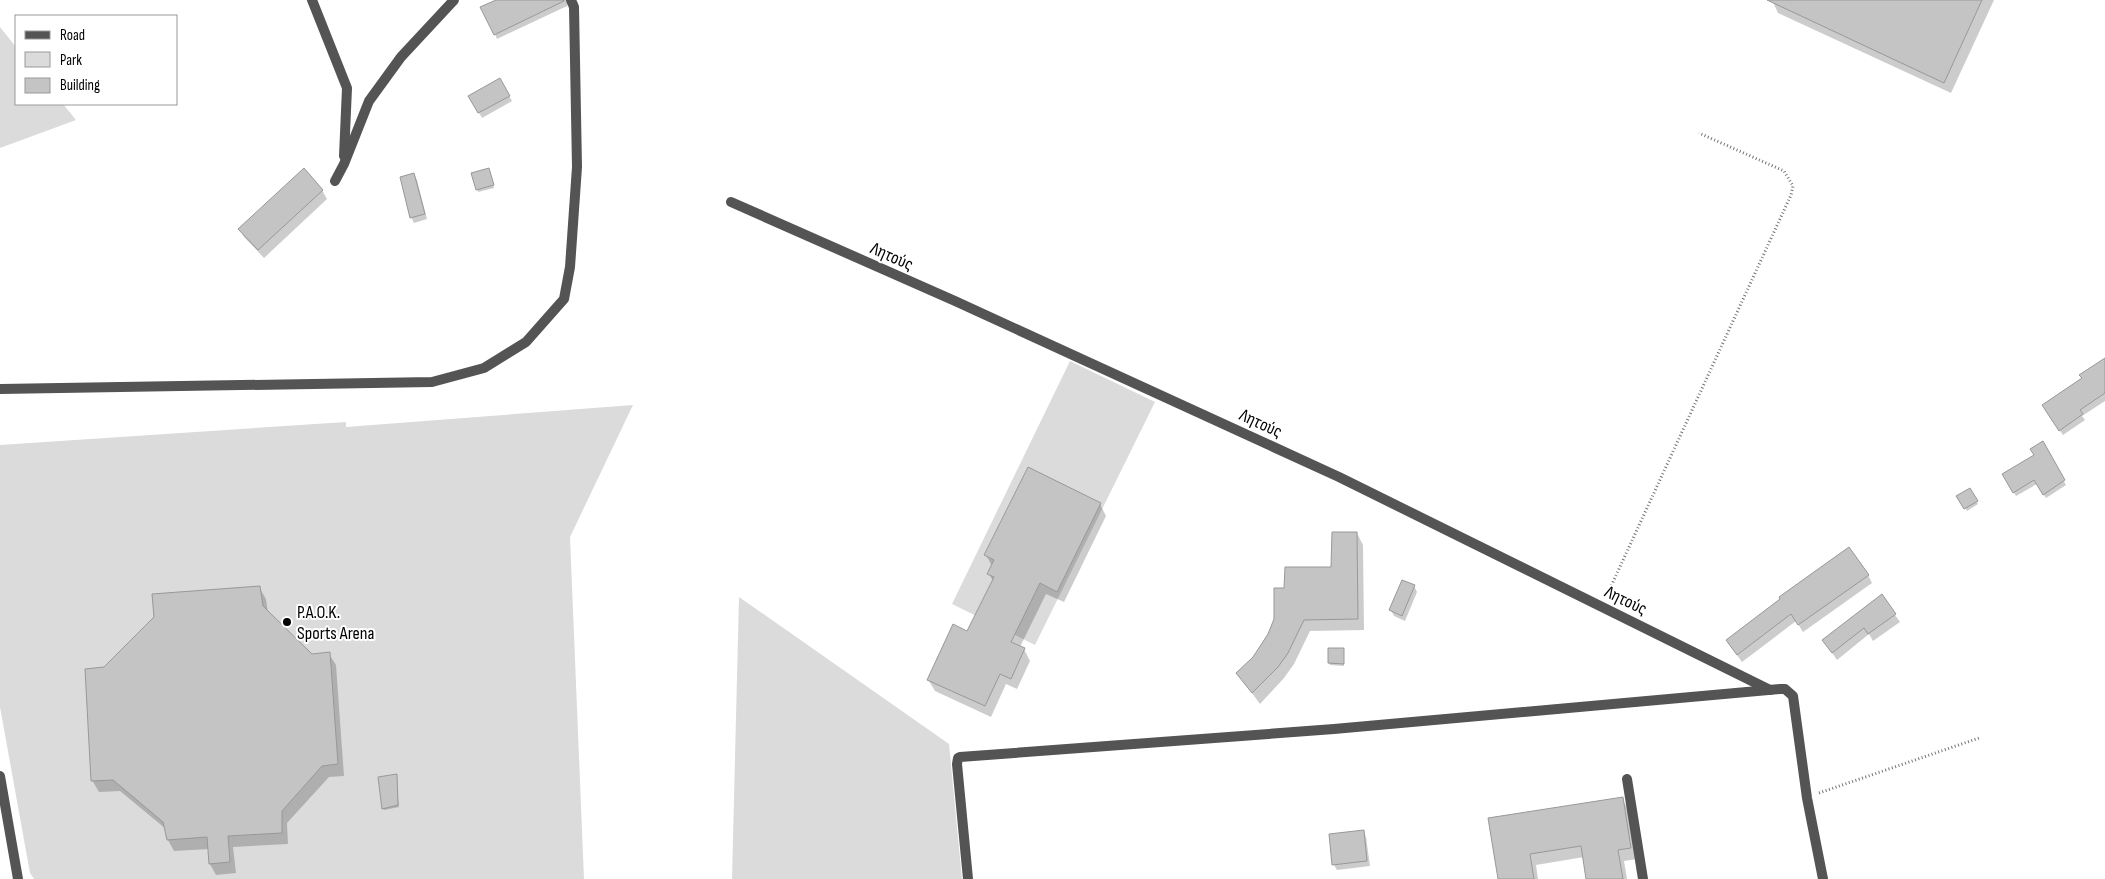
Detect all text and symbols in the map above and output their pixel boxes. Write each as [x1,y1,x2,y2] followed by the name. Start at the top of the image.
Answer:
[15,15,178,105] legend
[60,26,85,45] text: Road
[60,51,82,70] text: Park
[60,76,100,95] text: Building
[866,237,916,275] street label: Λητούς
[1235,404,1285,442] street label: Λητούς
[1600,581,1650,620] street label: Λητούς
[297,602,375,644] place label: P.A.O.K. Sports Arena
[281,616,293,628] marker: P.A.O.K. Sports Arena

